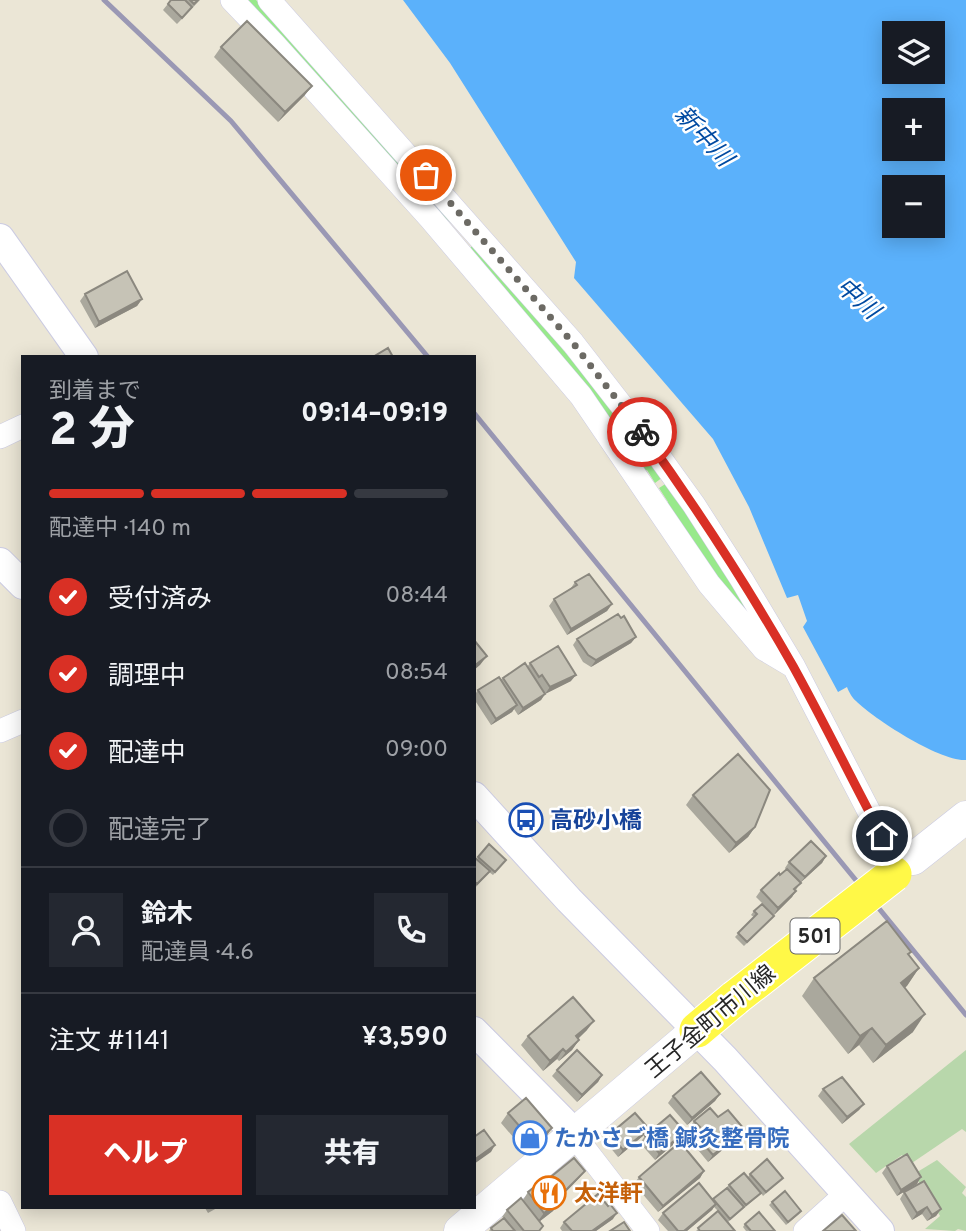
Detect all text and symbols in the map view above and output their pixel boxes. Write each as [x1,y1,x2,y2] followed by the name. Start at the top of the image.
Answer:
[882,21,945,238] map controls
[882,21,945,84] button: layers
[882,98,945,161] button: +
[667,101,740,176] water label: 新中川
[396,145,456,205] pin
[407,156,445,194] icon: bag
[882,175,945,238] button: −
[829,272,887,329] water label: 中川
[49,378,141,407] text: 到着まで
[607,397,677,467] courier
[301,398,448,431] text: 09:14–09:19
[49,403,135,462] text: 2 分
[623,413,661,451] icon: bike
[49,515,191,544] text: 配達中 · 140 m
[49,578,87,616] icon: check
[385,582,448,611] text: 08:44
[108,584,212,617] text: 受付済み
[49,655,87,693] icon: check
[385,659,448,688] text: 08:54
[108,661,186,694] text: 調理中
[49,732,87,770] icon: check
[385,736,448,765] text: 09:00
[108,738,186,771] text: 配達中
[507,801,545,839] bus stop icon: 高砂小橋
[852,806,912,866] pin
[550,808,642,837] place label: 高砂小橋
[108,815,212,848] text: 配達完了
[863,817,901,855] icon: home
[49,893,123,967] button: person
[374,893,448,967] button: phone
[141,899,193,932] text: 鈴木
[790,918,840,954] road number: 501
[141,939,254,968] text: 配達員 · 4.6
[641,960,783,1086] street label: 王子金町市川線
[362,1022,448,1055] text: ¥3,590
[49,1026,170,1059] text: 注文 #1141
[49,1115,242,1195] button: ヘルプ
[256,1115,448,1195] button: 共有
[511,1119,549,1157] shop icon: たかさご橋 鍼灸整骨院
[554,1126,790,1155] place label: たかさご橋 鍼灸整骨院
[530,1174,568,1212] restaurant icon: 太洋軒
[574,1181,643,1210] place label: 太洋軒

